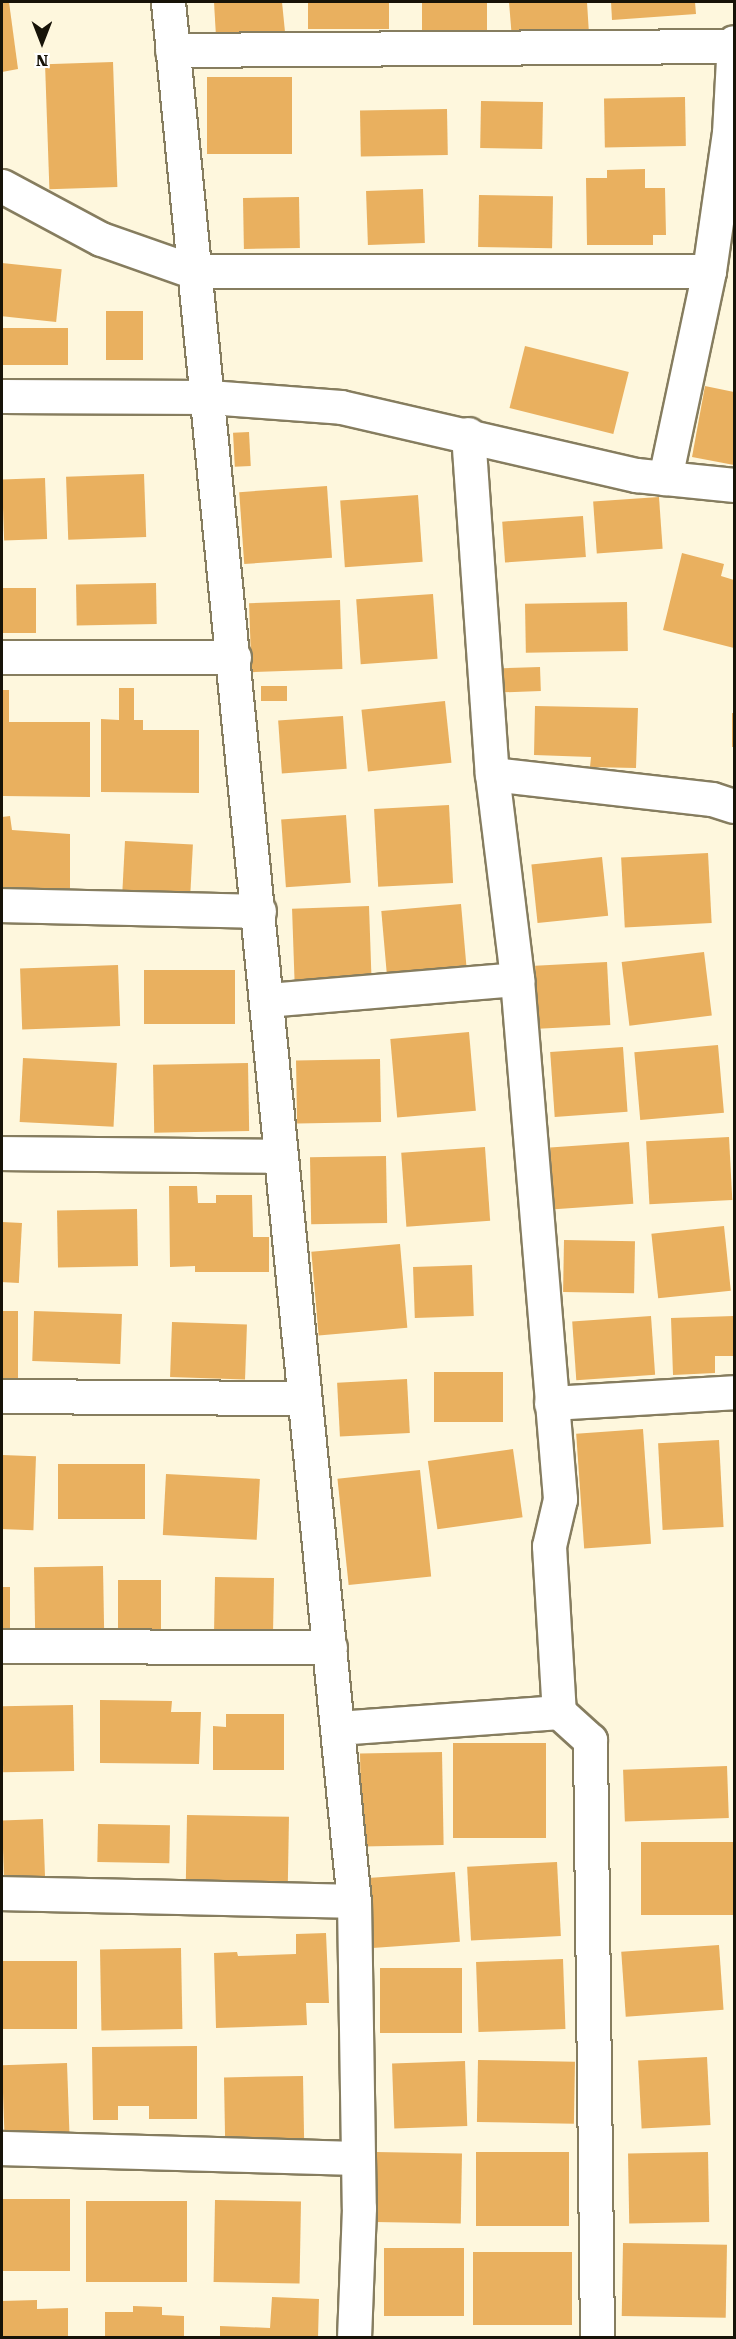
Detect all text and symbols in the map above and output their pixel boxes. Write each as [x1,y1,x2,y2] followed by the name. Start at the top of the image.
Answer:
[12,12,72,72] north arrow
[36,51,48,70] text: N

